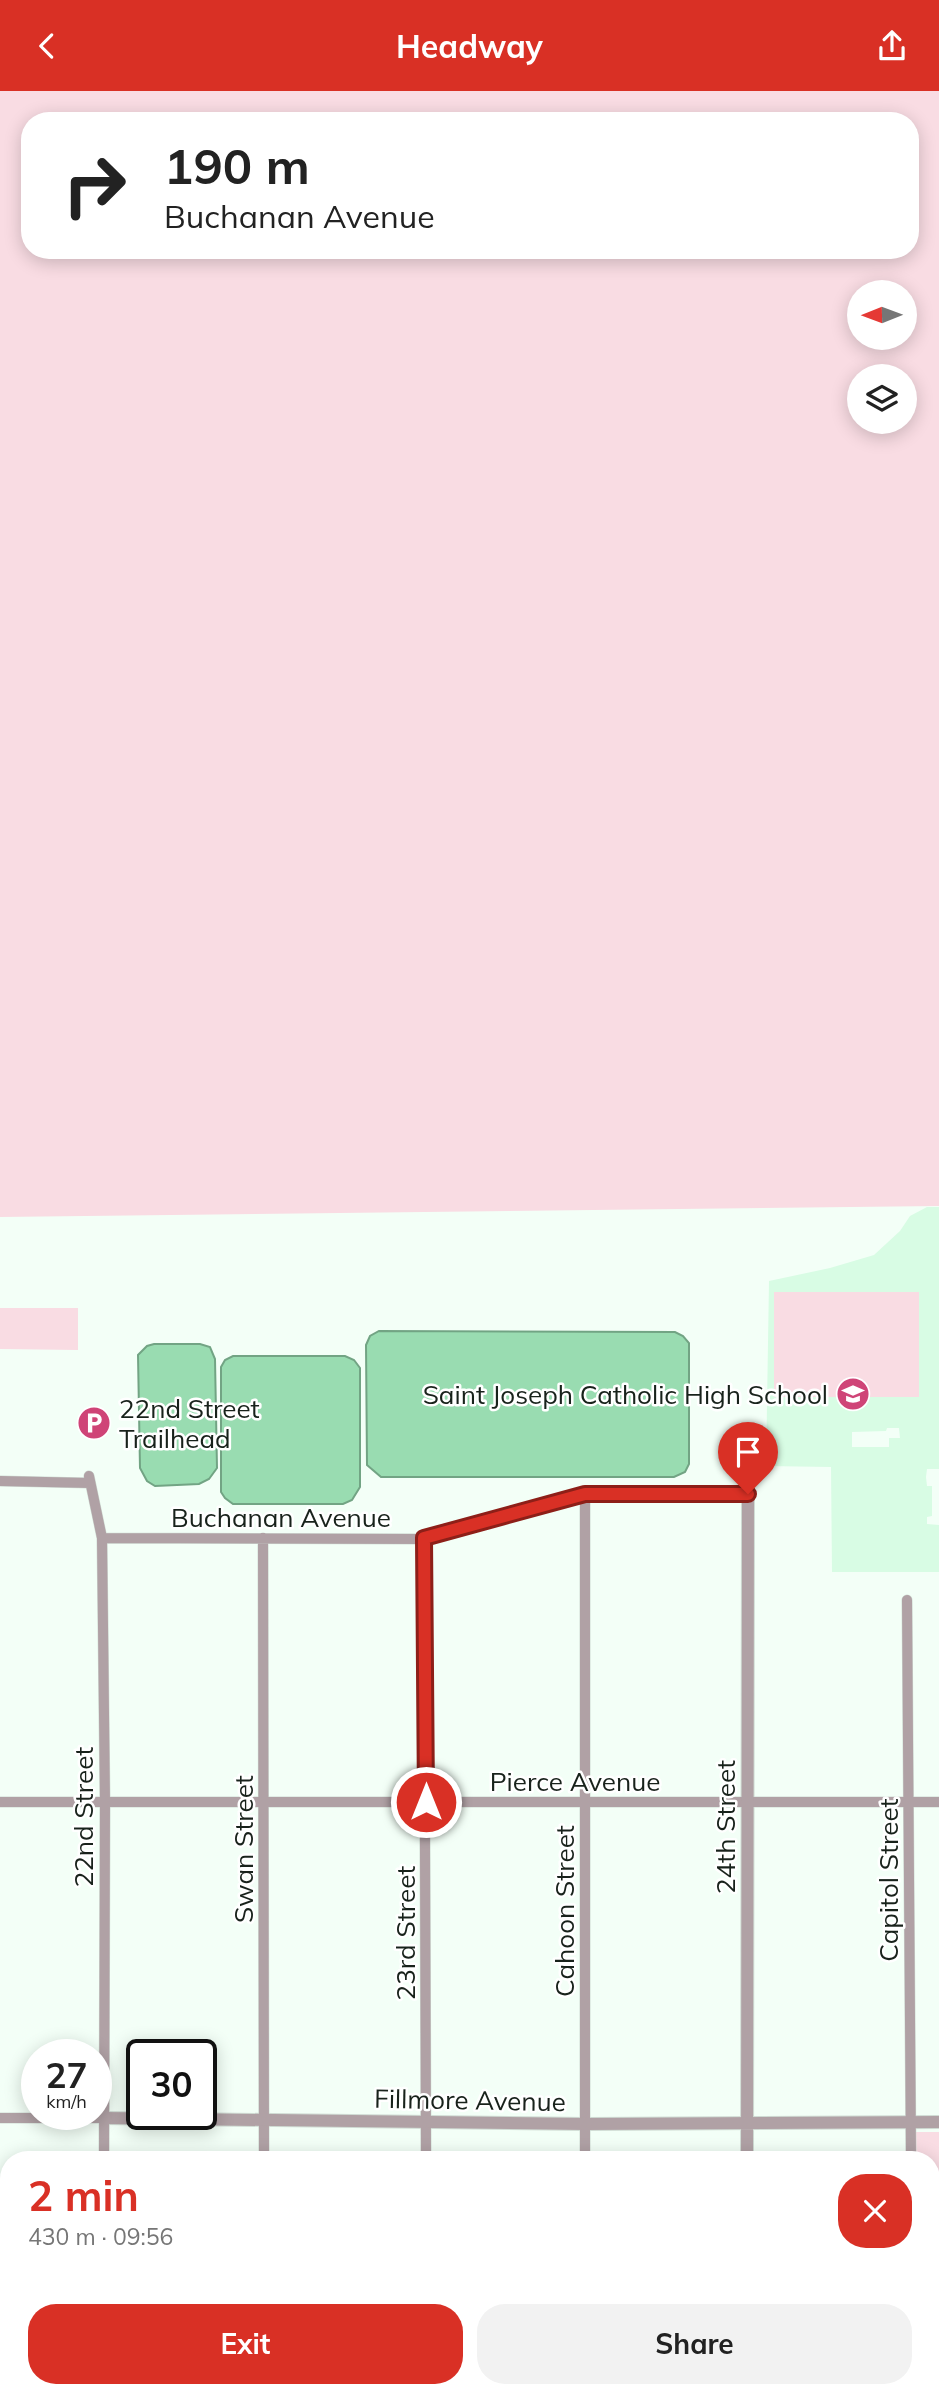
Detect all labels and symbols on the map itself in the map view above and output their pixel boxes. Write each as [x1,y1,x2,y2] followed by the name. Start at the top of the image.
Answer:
[847,280,917,350] north arrow
[834,1375,872,1413] school or university icon: Saint Joseph Catholic High School
[423,1378,828,1411] place label: Saint Joseph Catholic High School
[119,1392,260,1455] place label: 22nd Street Trailhead
[75,1404,113,1442] parking icon: 22nd Street Trailhead
[718,1422,778,1494] pin
[171,1501,391,1534] street label: Buchanan Avenue
[67,1747,100,1887] street label: 22nd Street
[709,1760,742,1894] street label: 24th Street
[389,1765,463,1839] position arrow
[490,1765,660,1798] street label: Pierce Avenue
[227,1775,260,1923] street label: Swan Street
[872,1798,905,1962] street label: Capitol Street
[548,1825,581,1997] street label: Cahoon Street
[389,1866,422,2000] street label: 23rd Street
[126,2039,217,2130] speed limit sign: 30
[374,2082,566,2118] street label: Fillmore Avenue

